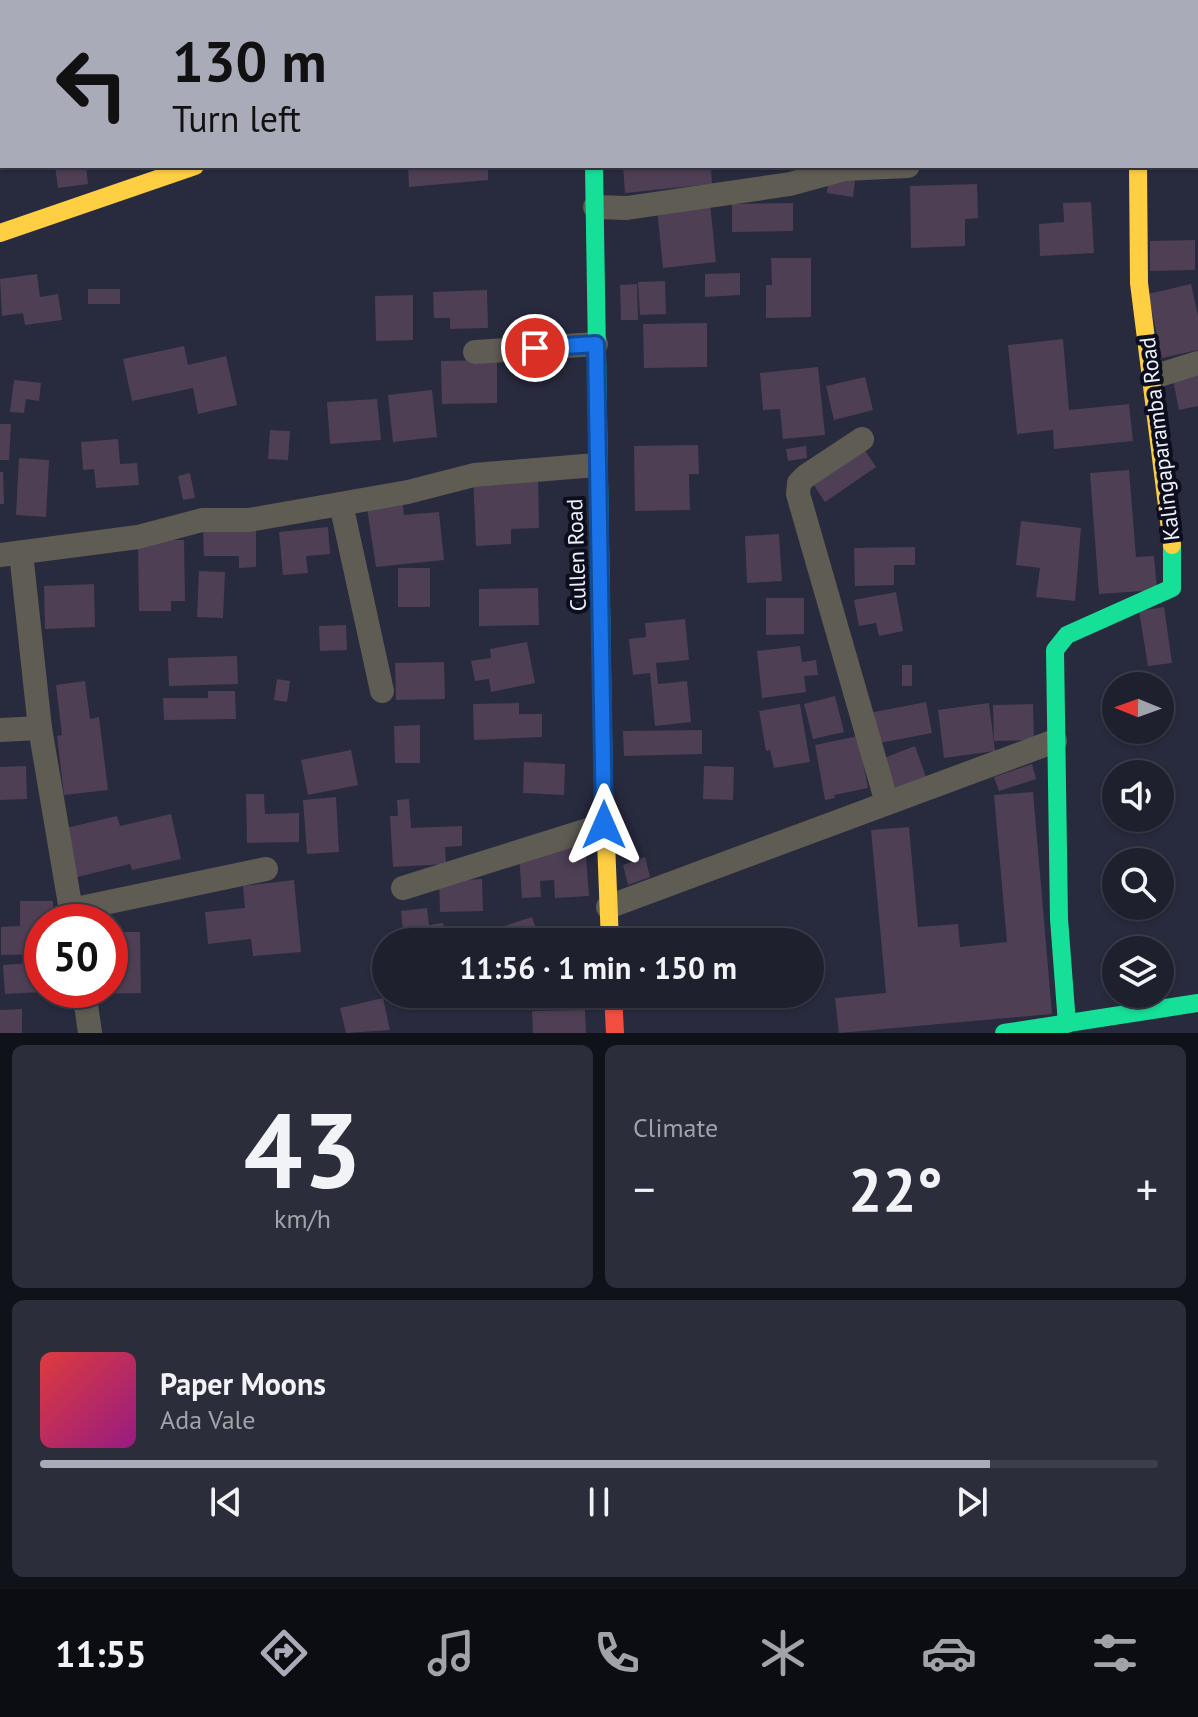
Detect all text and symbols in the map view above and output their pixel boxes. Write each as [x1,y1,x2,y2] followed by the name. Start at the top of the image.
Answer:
[172,25,327,97] text: 130 m
[40,32,144,136] icon: left
[172,95,301,142] text: Turn left
[501,314,569,382] pin
[513,326,557,370] icon: arrive
[1133,336,1185,542] street label: Kalingaparamba Road
[560,498,592,612] street label: Cullen Road
[1102,672,1174,744] north arrow
[1102,672,1174,1008] map controls
[1102,760,1174,832] button: sound
[562,783,646,867] position arrow
[1102,848,1174,920] button: search
[24,904,128,1008] speed limit sign: 50
[1102,936,1174,1008] button: layers
[459,948,737,987] text: 11:56 · 1 min · 150 m
[244,1082,361,1217] text: 43
[633,1111,718,1144] text: Climate
[848,1150,943,1228] text: 22°
[633,1160,655,1217] text: −
[1136,1160,1158,1217] text: +
[274,1202,331,1235] text: km/h
[160,1364,326,1403] text: Paper Moons
[160,1403,255,1436] text: Ada Vale
[204,1480,248,1524] icon: previous
[577,1480,621,1524] icon: pause
[950,1480,994,1524] icon: next
[256,1625,312,1681] icon: directions
[423,1625,479,1681] icon: music
[589,1625,645,1681] icon: phone
[755,1625,811,1681] icon: climate
[921,1625,977,1681] icon: car
[1087,1625,1143,1681] icon: filters
[55,1630,146,1677] text: 11:55

